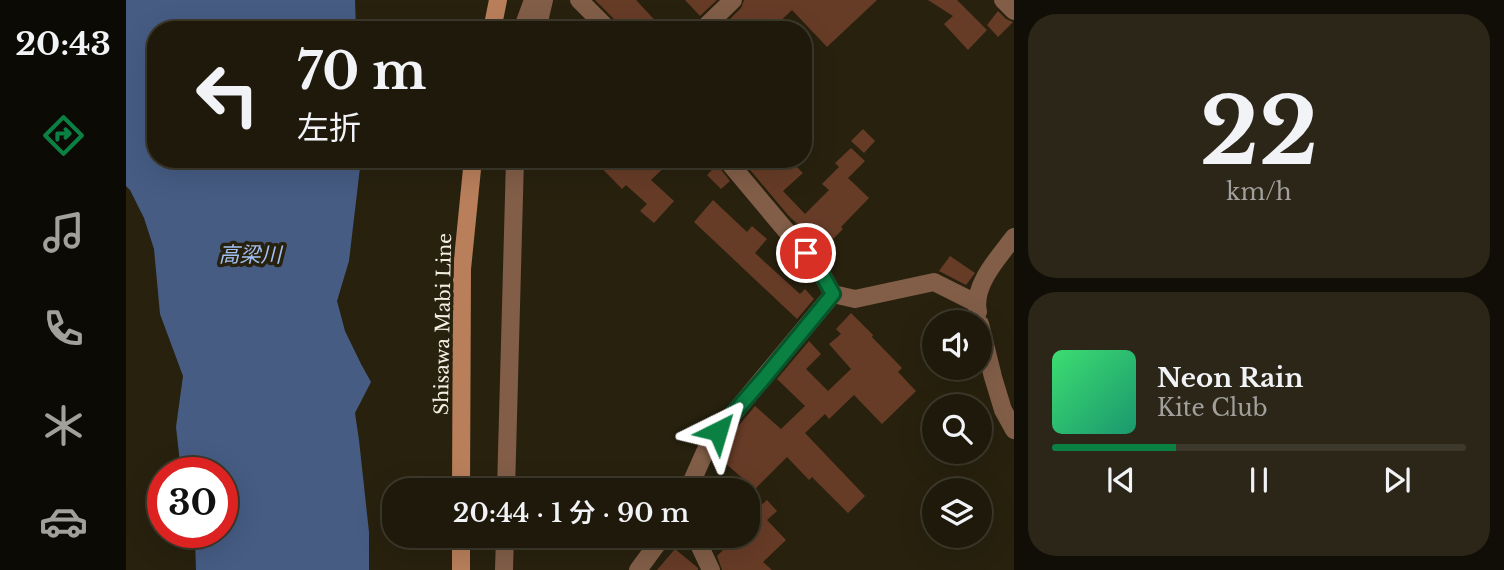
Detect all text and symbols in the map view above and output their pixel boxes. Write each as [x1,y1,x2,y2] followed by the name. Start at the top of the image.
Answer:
[15,24,111,64] text: 20:43
[297,41,427,102] text: 70 m
[182,49,273,140] icon: left
[1200,76,1318,189] text: 22
[297,108,361,148] text: 左折
[39,111,88,160] icon: directions
[1226,178,1292,206] text: km/h
[39,208,88,257] icon: music
[776,223,836,283] pin
[430,233,456,415] street label: Shisawa Mabi Line
[787,234,825,272] icon: arrive
[219,242,283,268] water label: 高梁川
[39,304,88,353] icon: phone
[922,310,992,548] map controls
[922,310,992,380] button: sound
[1157,362,1303,394] text: Neon Rain
[681,394,755,468] position arrow
[922,394,992,464] button: search
[1157,394,1268,422] text: Kite Club
[39,401,88,450] icon: climate
[147,457,238,548] speed limit sign: 30
[1102,461,1140,499] icon: previous
[1240,461,1278,499] icon: pause
[1378,461,1416,499] icon: next
[922,478,992,548] button: layers
[39,497,88,546] icon: car
[453,497,689,529] text: 20:44 · 1 分 · 90 m

